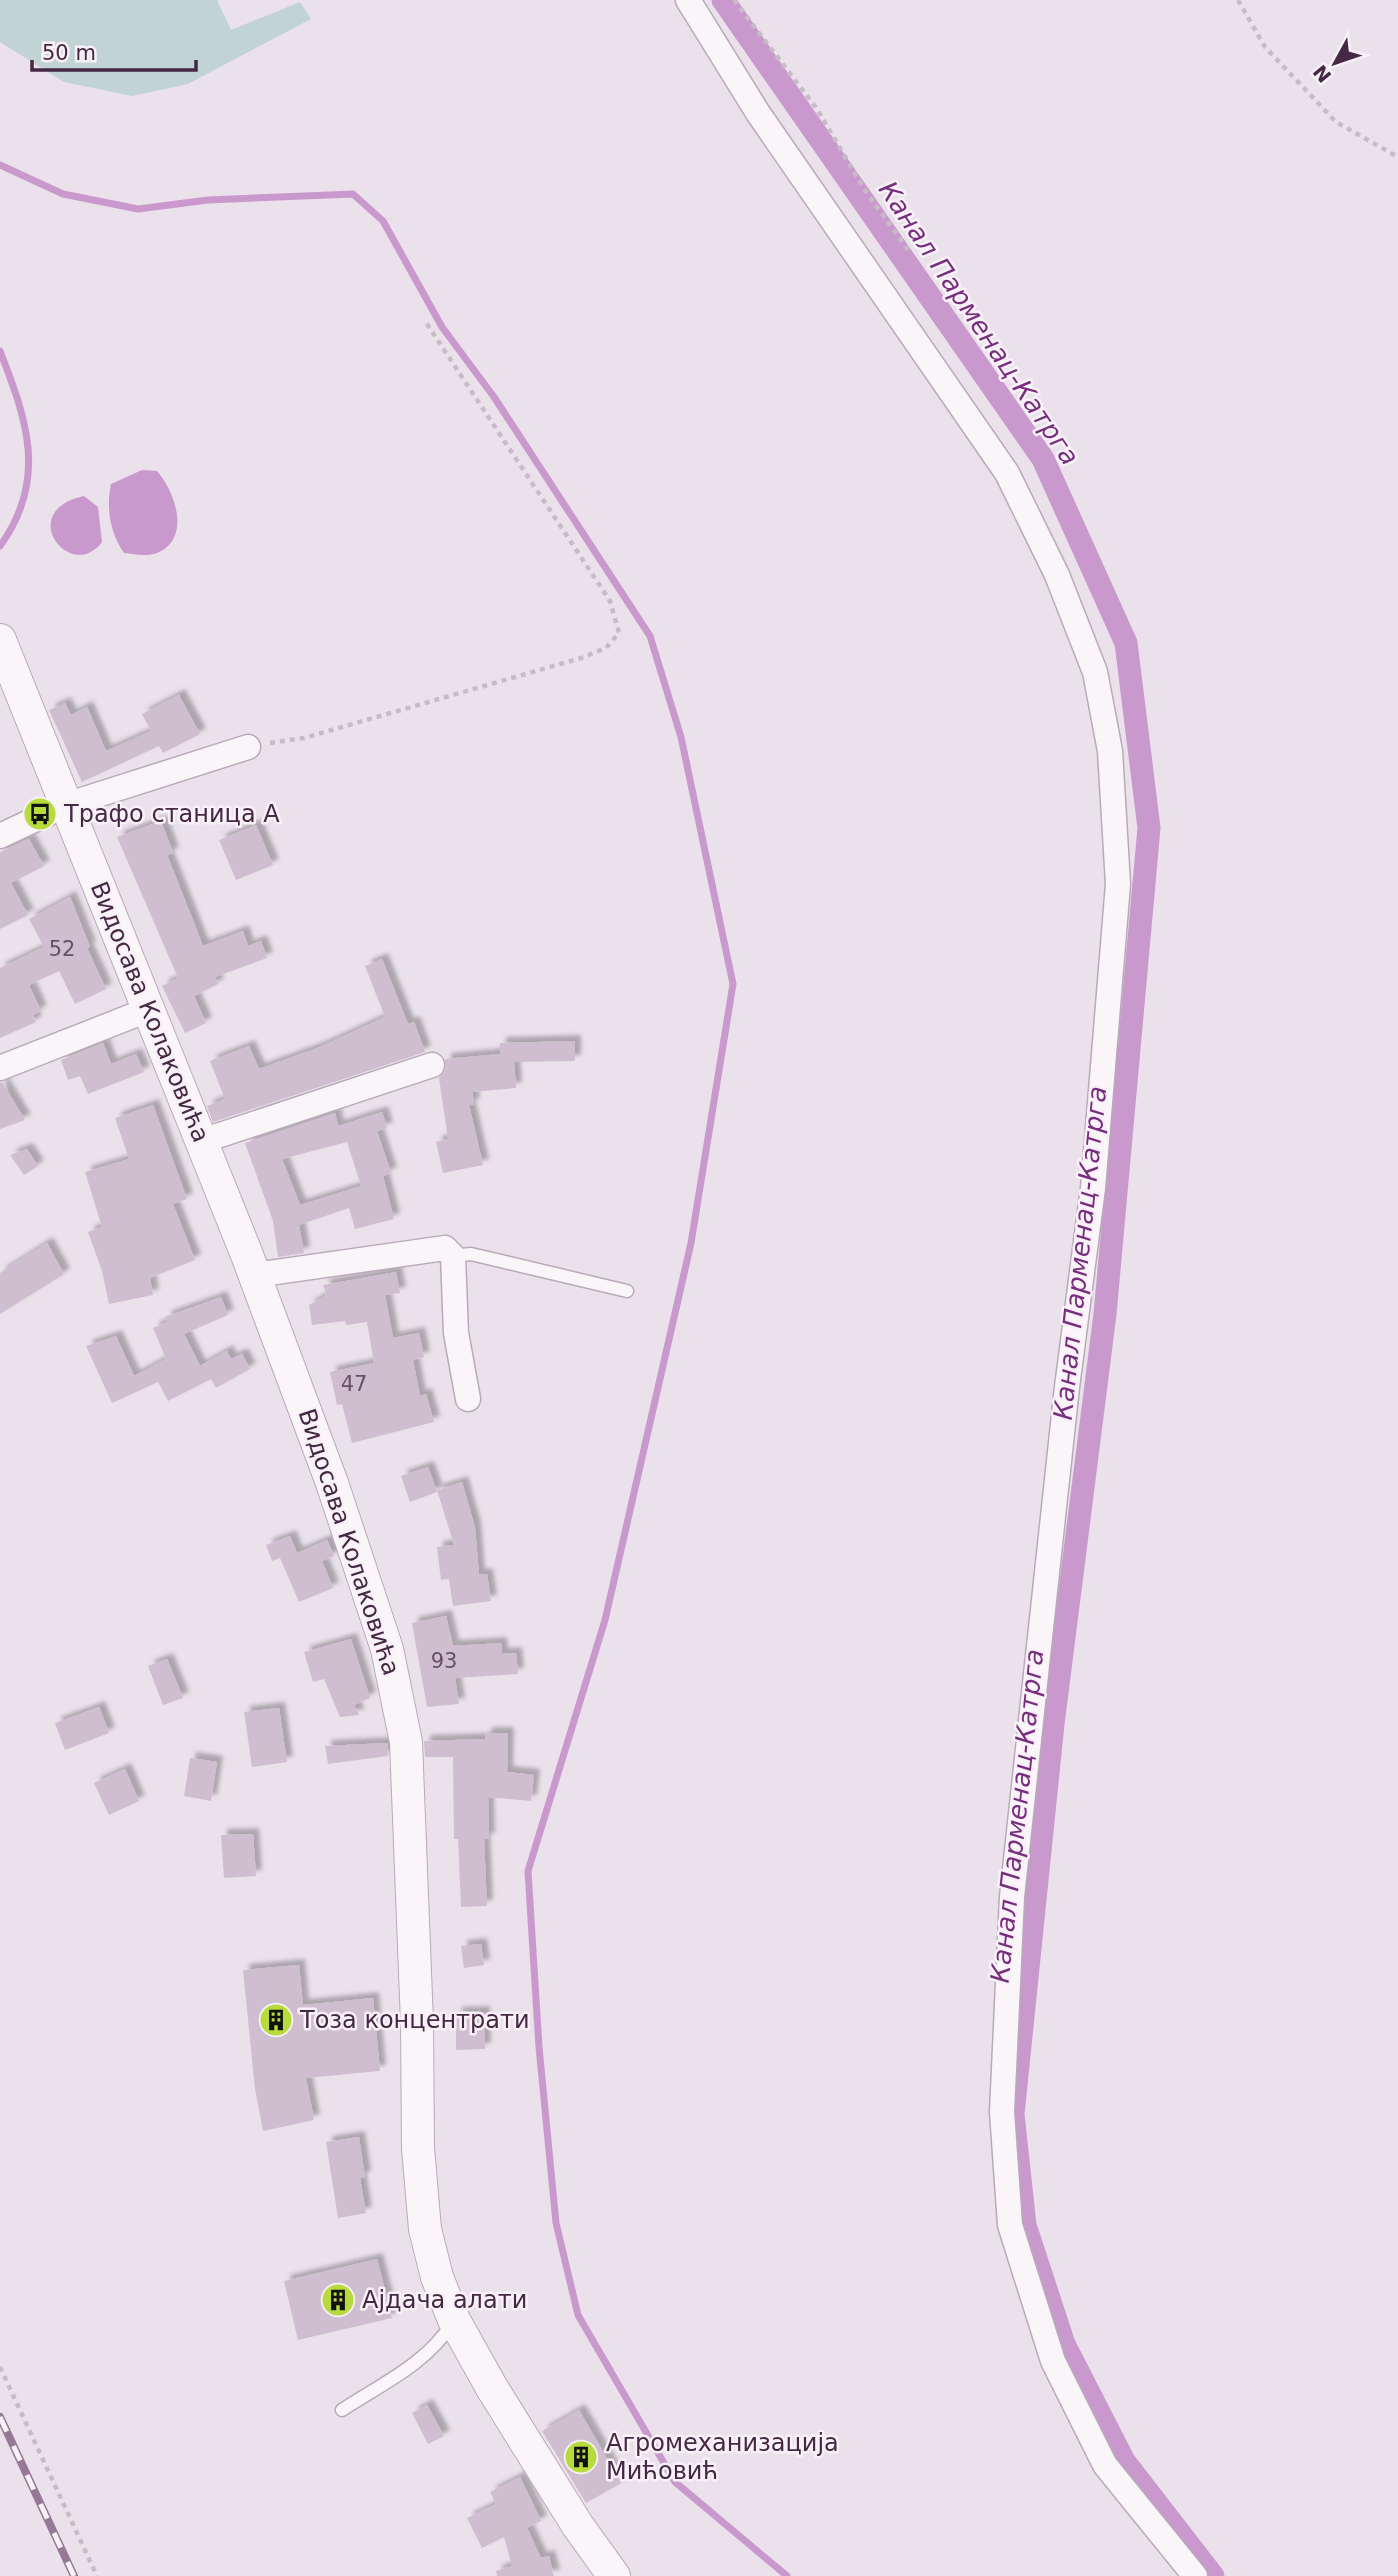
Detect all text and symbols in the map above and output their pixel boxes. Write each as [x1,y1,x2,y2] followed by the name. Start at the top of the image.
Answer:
[32,28,196,72] scale bar
[1300,28,1370,98] north arrow
[42,41,96,65] text: 50 m
[1308,61,1336,87] text: N
[873,176,1085,470] water label: Канал Парменац-Катрга
[21,795,59,833] bus stop icon: Трафо станица А
[63,800,280,828] place label: Трафо станица А
[85,878,215,1146] street label: Видосава Колаковића
[49,937,75,961] house number: 52
[1048,1085,1112,1421] water label: Канал Парменац-Катрга
[341,1372,367,1396] house number: 47
[293,1405,405,1679] street label: Видосава Колаковића
[985,1648,1049,1984] water label: Канал Парменац-Катрга
[431,1649,457,1673] house number: 93
[257,2001,295,2039] building icon: Тоза концентрати
[299,2006,530,2034] place label: Тоза концентрати
[319,2281,357,2319] building icon: Ајдача алати
[362,2286,527,2314] place label: Ајдача алати
[606,2429,839,2485] place label: Агромеханизација Мићовић
[562,2438,600,2476] building icon: Агромеханизација Мићовић

